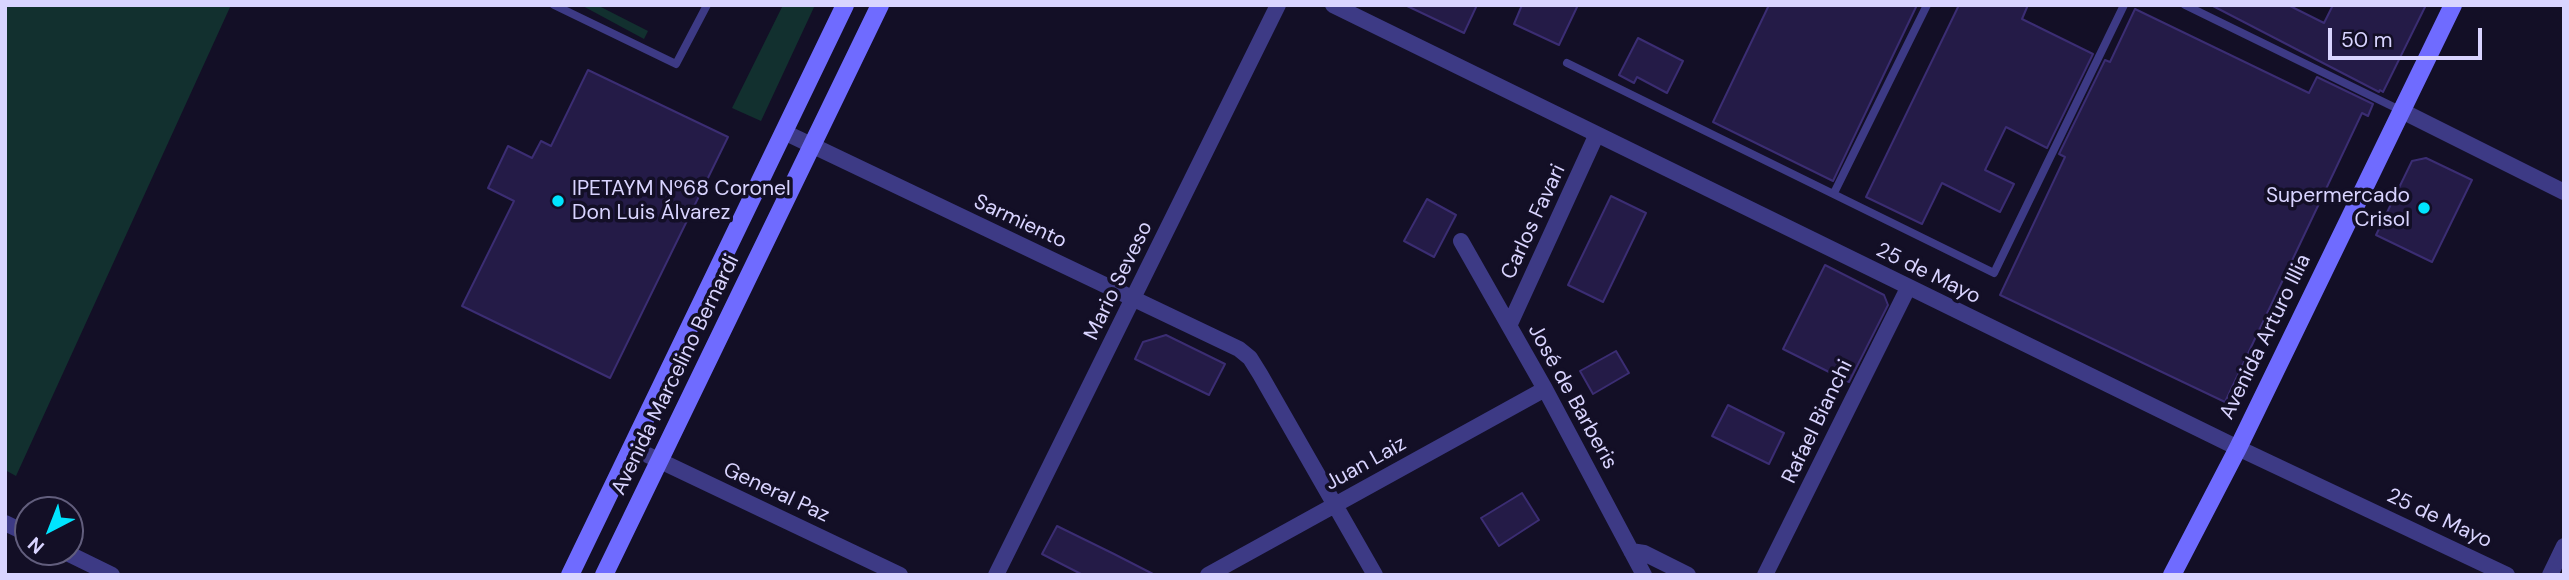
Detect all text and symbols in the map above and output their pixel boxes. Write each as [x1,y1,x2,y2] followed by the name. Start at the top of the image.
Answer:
[2331,14,2485,58] scale bar
[2341,26,2392,54] text: 50 m
[1496,161,1572,283] street label: Carlos Favari
[572,176,791,226] place label: IPETAYM Nº68 Coronel Don Luis Álvarez
[2266,183,2410,233] place label: Supermercado Crisol
[970,190,1070,254] street label: Sarmiento
[550,193,566,209] marker: IPETAYM Nº68 Coronel Don Luis Álvarez
[2416,200,2432,216] marker: Supermercado Crisol
[1079,217,1159,345] street label: Mario Seveso
[1872,238,1984,310] street label: 25 de Mayo
[2215,250,2317,424] street label: Avenida Arturo Illia
[607,251,745,499] street label: Avenida Marcelino Bernardi
[1522,320,1622,474] street label: José de Barberis
[1777,356,1859,488] street label: Rafael Bianchi
[1321,431,1411,497] street label: Juan Laiz
[719,457,833,529] street label: General Paz
[2382,484,2496,554] street label: 25 de Mayo
[14,496,84,566] north arrow
[22,532,49,559] text: N

